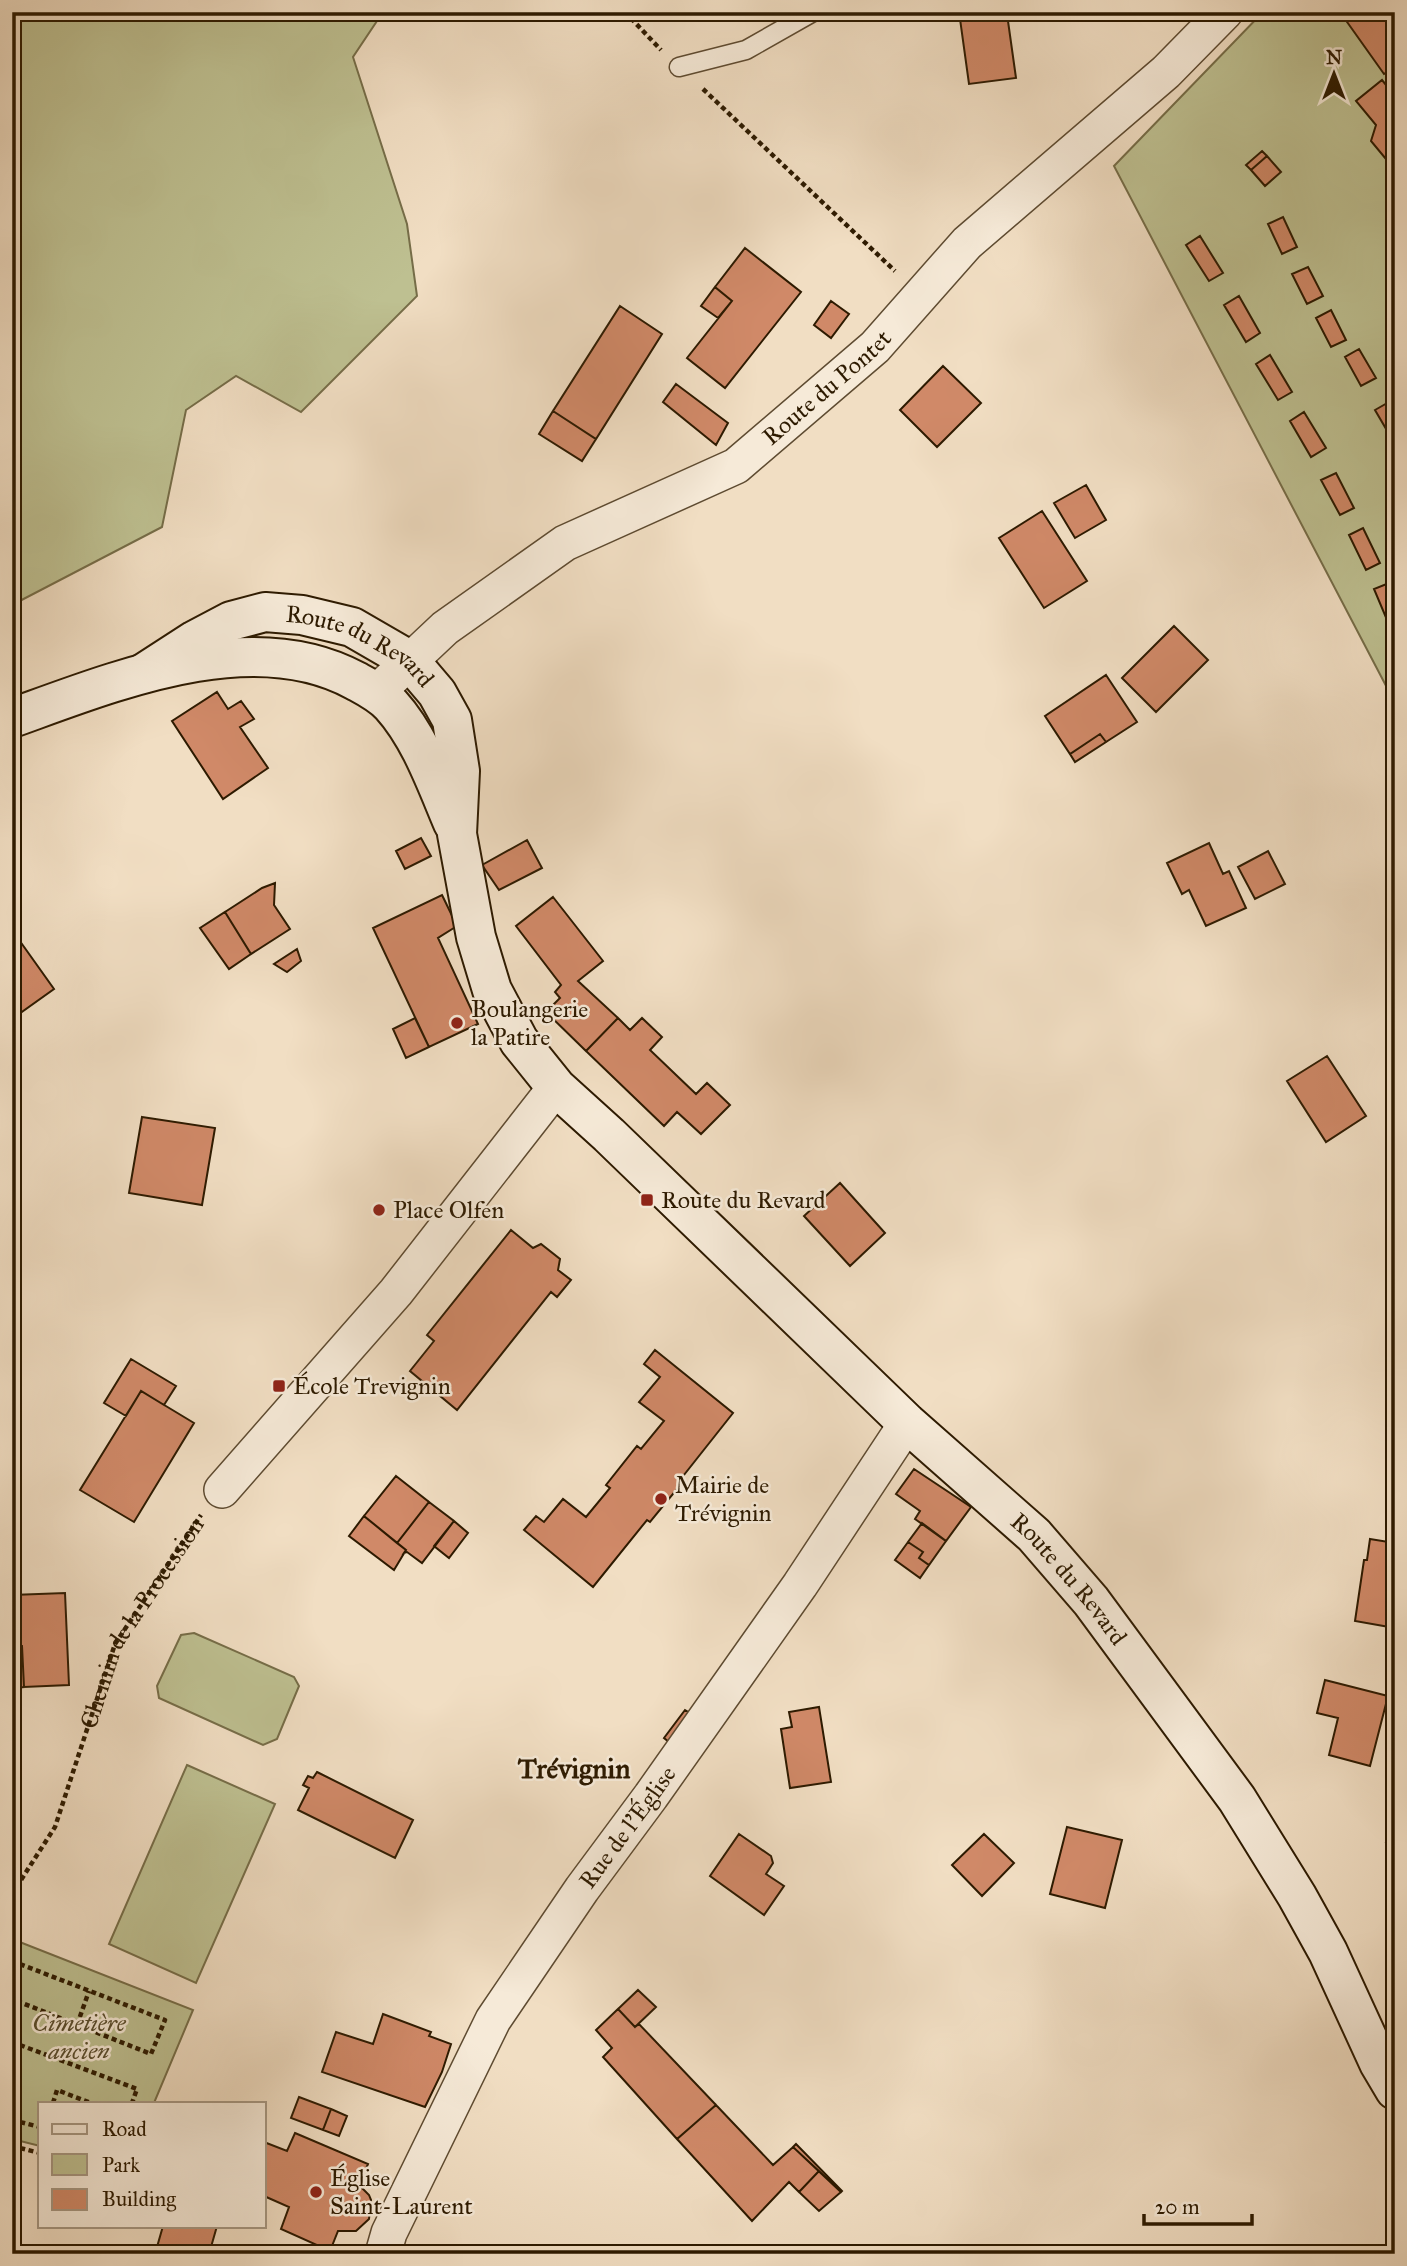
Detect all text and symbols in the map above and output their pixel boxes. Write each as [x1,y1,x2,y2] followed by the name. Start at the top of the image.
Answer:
[1298,38,1368,108] north arrow
[1326,46,1342,69] text: N
[756,324,898,452] street label: Route du Pontet
[285,599,441,694] street label: Route du Revard
[471,994,588,1052] place label: Boulangerie la Patire
[449,1015,465,1031] marker: Boulangerie la Patire
[661,1185,826,1215] place label: Route du Revard
[639,1192,655,1208] marker: Route du Revard
[393,1195,504,1225] place label: Place Olfen
[371,1202,387,1218] marker: Place Olfen
[293,1371,451,1401] place label: École Trevignin
[271,1378,287,1394] marker: École Trevignin
[675,1470,772,1528] place label: Mairie de Trévignin
[653,1491,669,1507] marker: Mairie de Trévignin
[1004,1506,1133,1651] street label: Route du Revard
[73,1511,211,1732] street label: Chemin de la Procession
[518,1751,630,1786] district label: Trévignin
[573,1760,682,1894] street label: Rue de l'Église
[32,2008,127,2066] park label: Cimetière ancien
[38,2102,266,2228] legend
[102,2116,147,2142] text: Road
[102,2152,140,2178] text: Park
[330,2163,473,2221] place label: Église Saint-Laurent
[1144,2182,1253,2226] scale bar
[308,2184,324,2200] marker: Église Saint-Laurent
[102,2186,176,2212] text: Building
[1155,2194,1200,2220] text: 20 m

